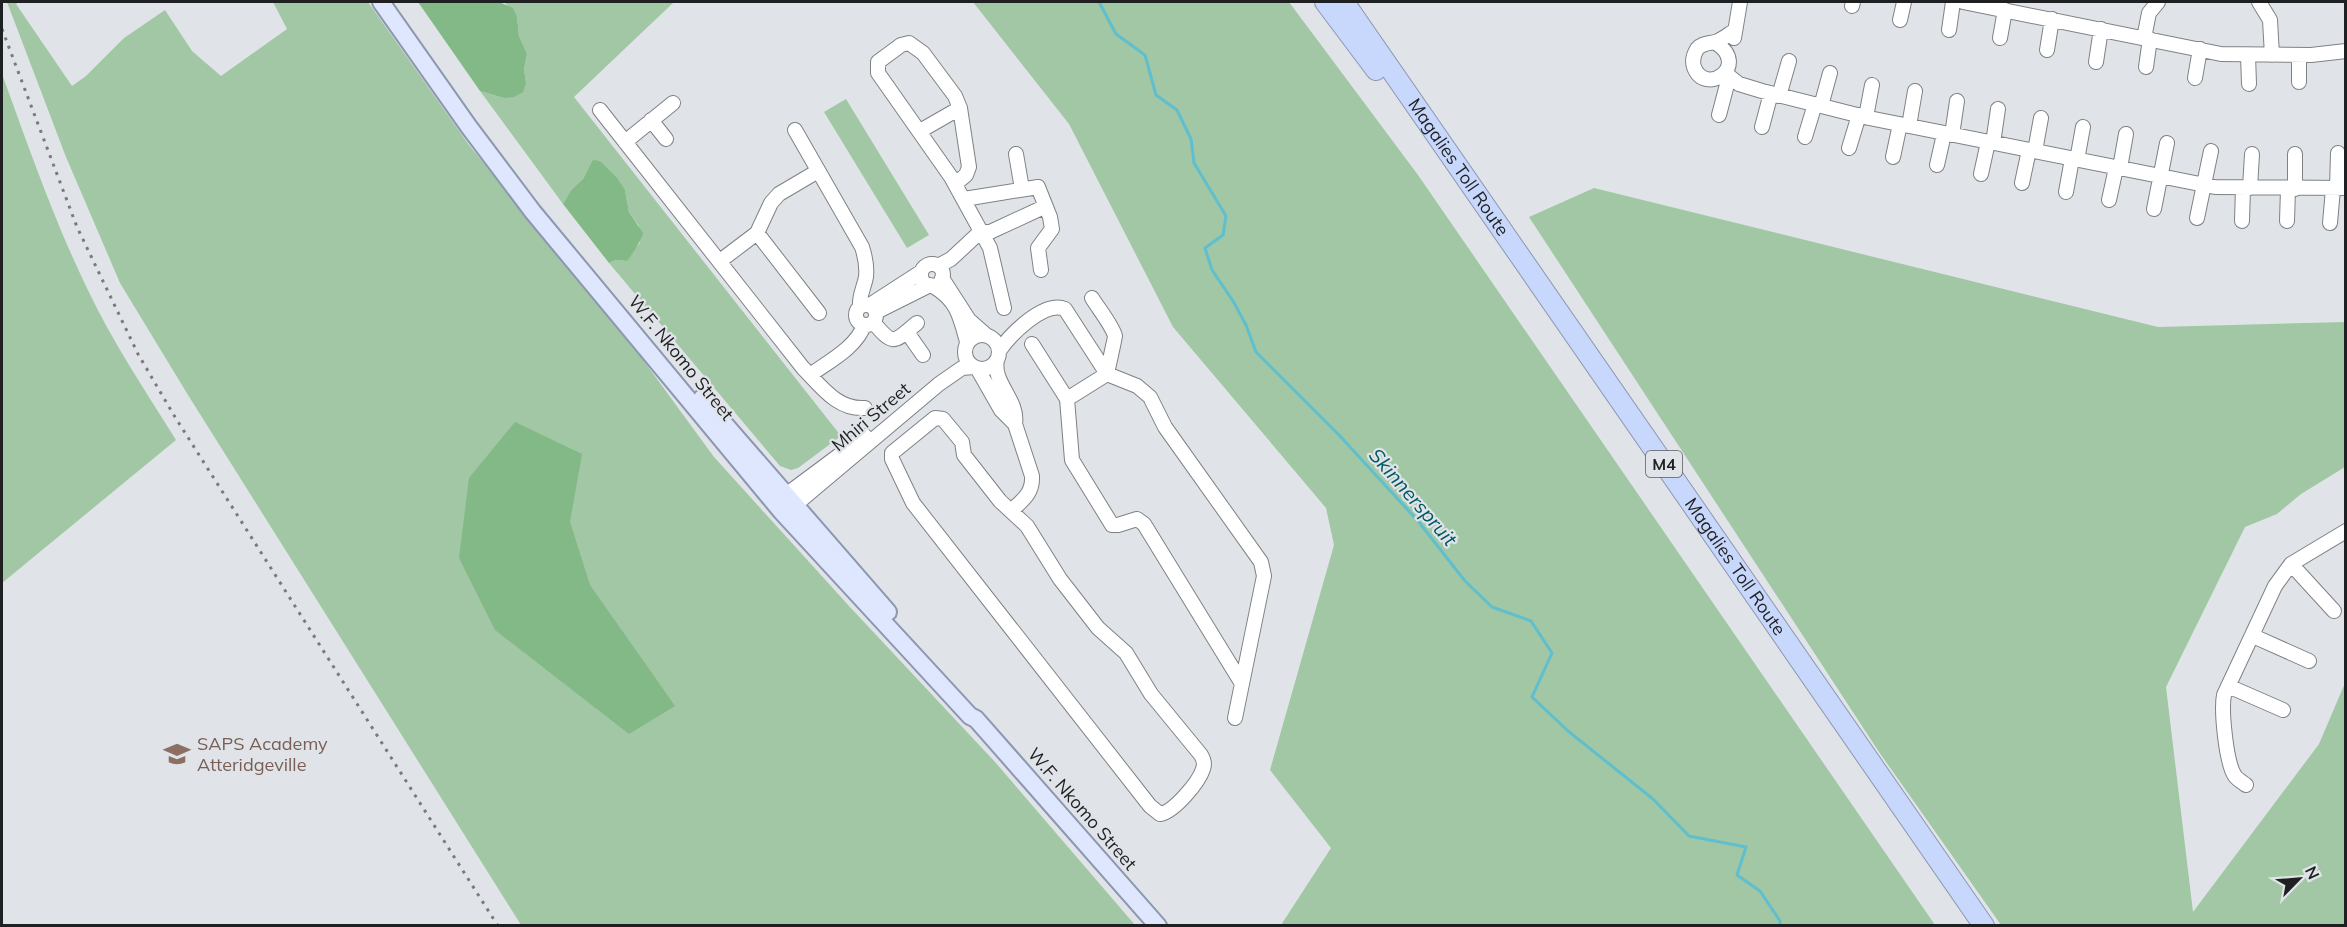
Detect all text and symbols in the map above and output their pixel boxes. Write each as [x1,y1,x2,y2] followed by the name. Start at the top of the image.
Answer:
[1403,94,1514,240] street label: Magalies Toll Route
[624,290,739,425] street label: W.F. Nkomo Street
[827,377,915,456] street label: Mhiri Street
[1364,443,1463,551] water label: Skinnerspruit
[1646,451,1682,477] road number: M4
[1680,493,1791,640] street label: Magalies Toll Route
[197,732,328,776] place label: SAPS Academy Atteridgeville
[162,739,192,769] school or university icon: SAPS Academy Atteridgeville
[1023,743,1142,875] street label: W.F. Nkomo Street
[2269,849,2329,909] north arrow
[2301,863,2324,882] text: N

